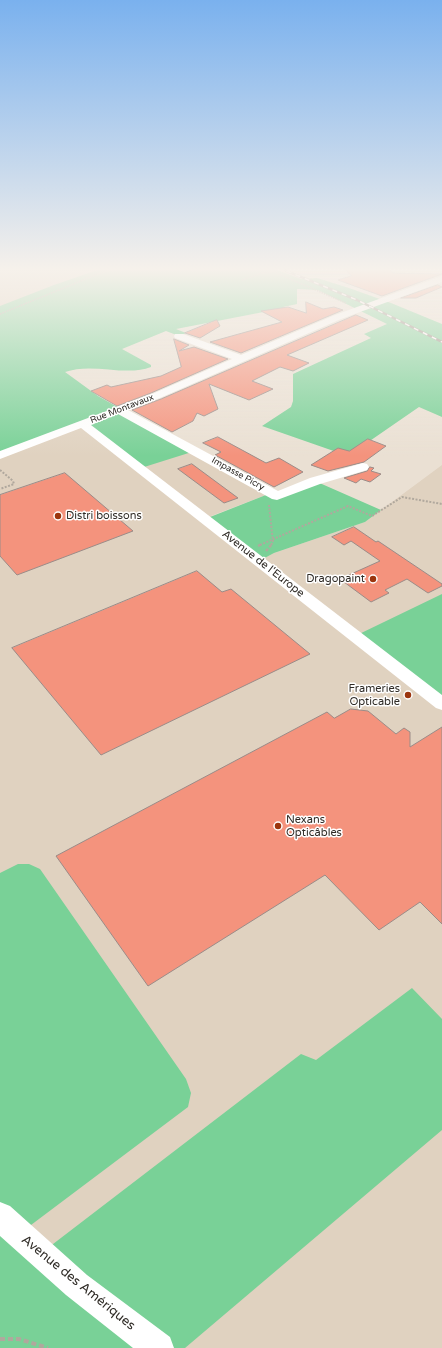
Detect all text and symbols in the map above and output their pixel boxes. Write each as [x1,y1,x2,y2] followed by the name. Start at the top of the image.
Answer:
[89,392,155,426] street label: Rue Montavaux
[210,455,266,493] street label: Impasse Picry
[66,509,142,523] place label: Distri boissons
[53,511,63,521] marker: Distri boissons
[219,528,307,600] street label: Avenue de l'Europe
[306,572,365,586] place label: Dragopaint
[368,574,378,584] marker: Dragopaint
[348,682,400,708] place label: Frameries Opticable
[403,690,413,700] marker: Frameries Opticable
[286,813,342,839] place label: Nexans Opticâbles
[273,821,283,831] marker: Nexans Opticâbles
[18,1232,138,1334] street label: Avenue des Amériques

